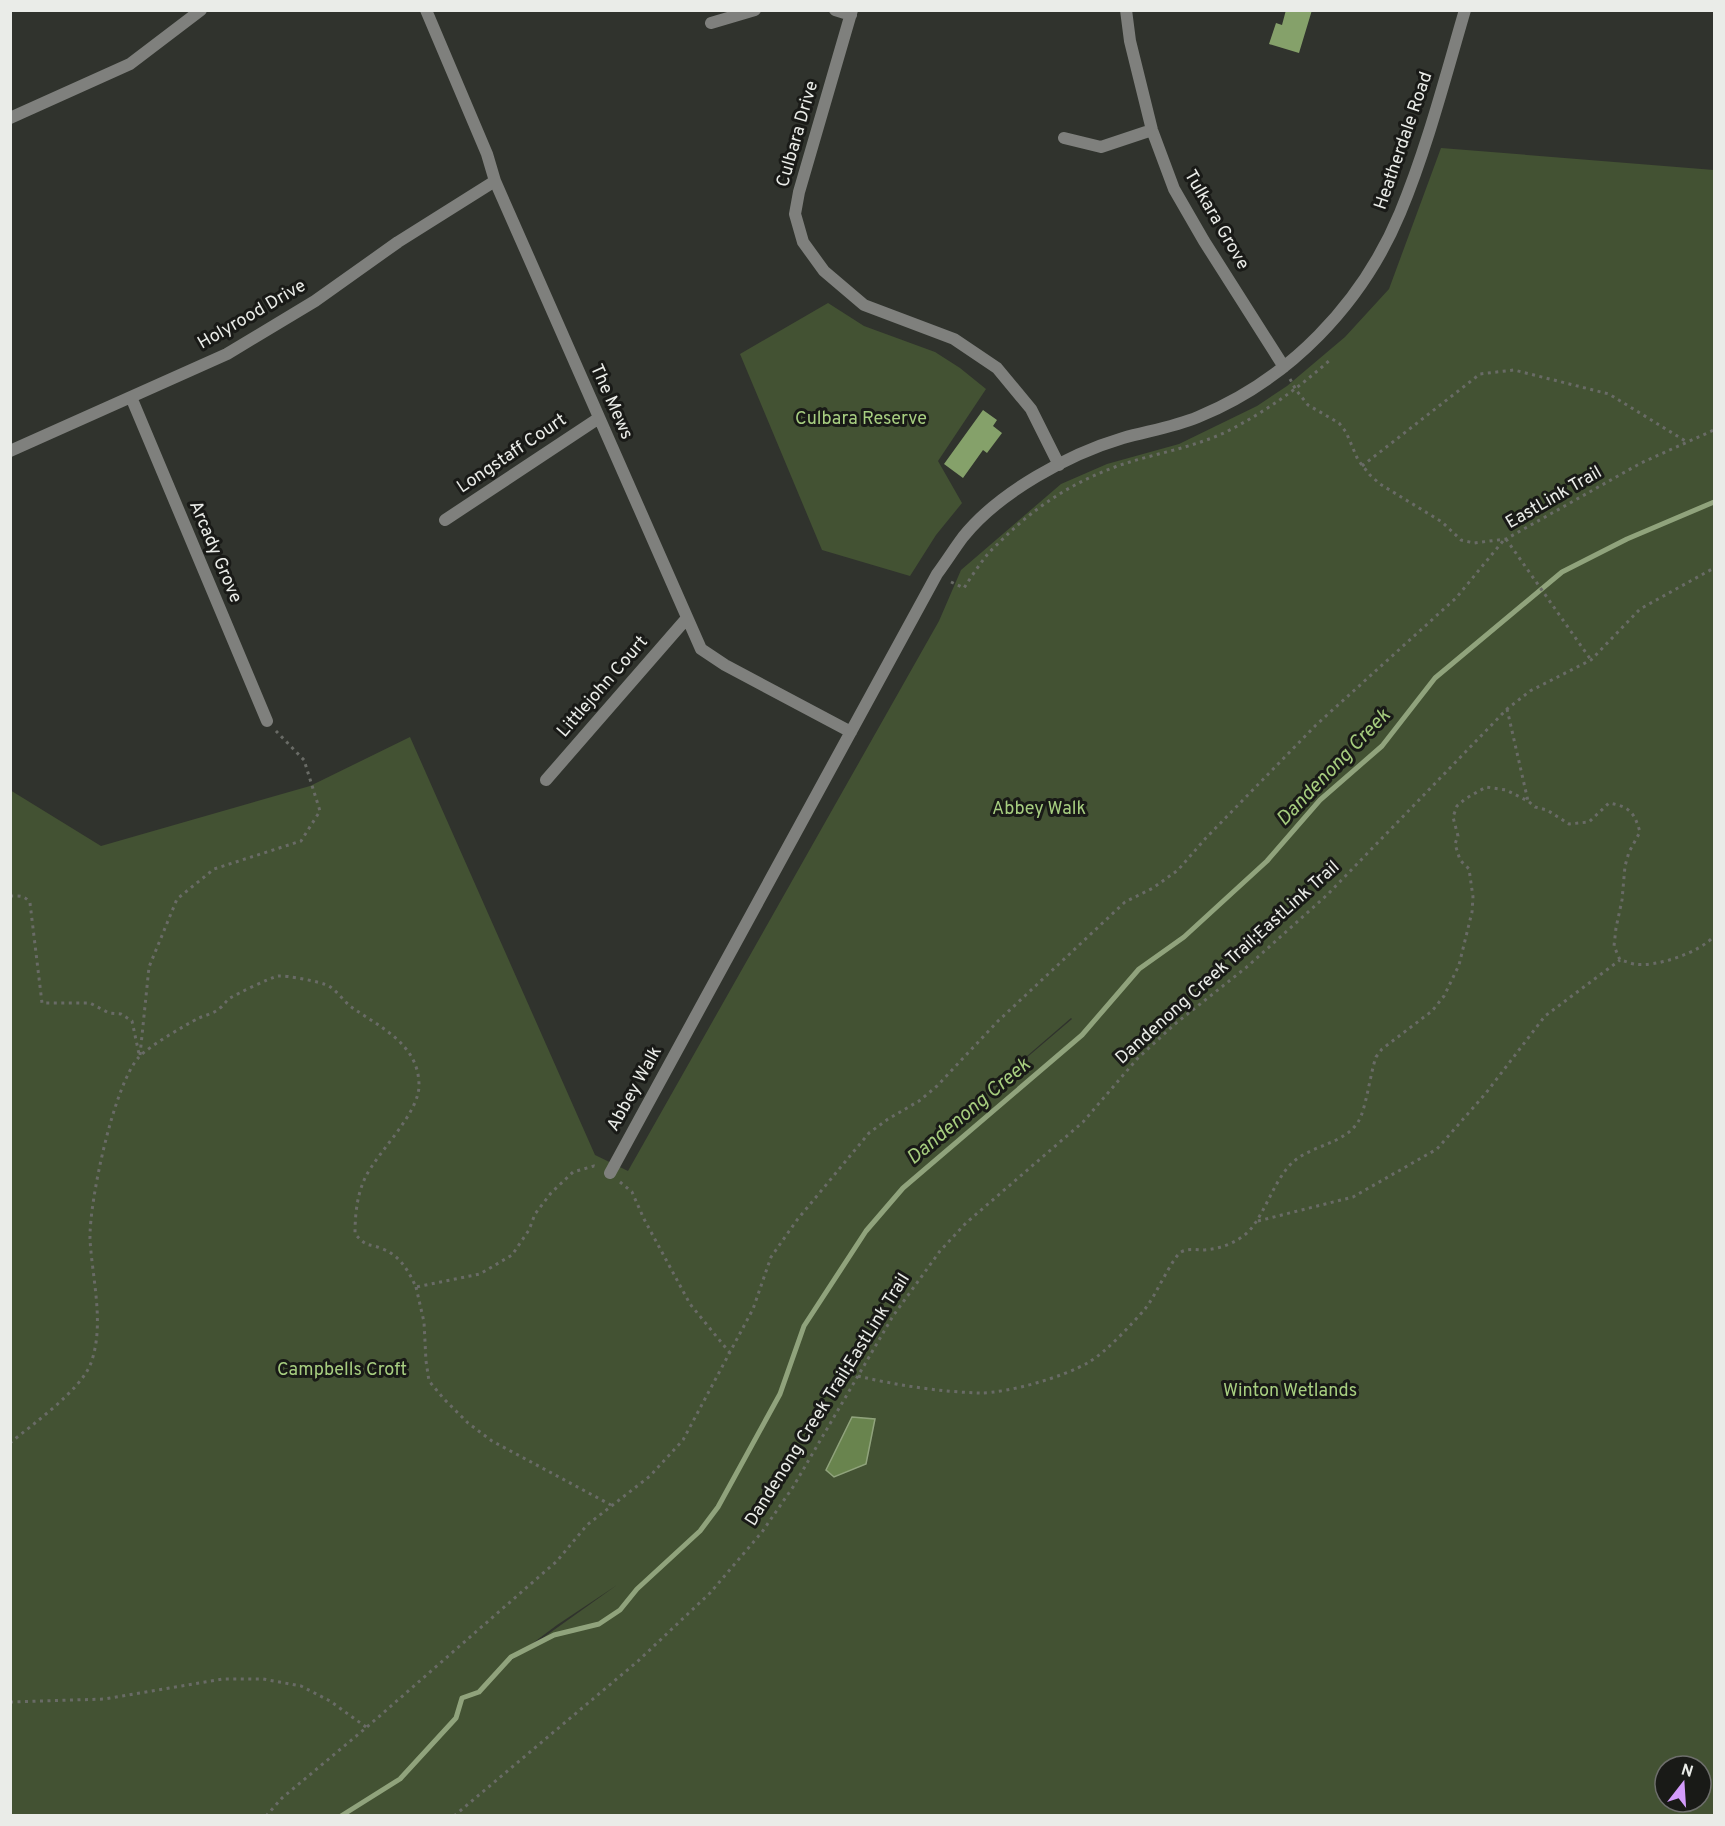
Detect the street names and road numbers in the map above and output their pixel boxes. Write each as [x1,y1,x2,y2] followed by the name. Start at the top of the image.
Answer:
[1370,69,1438,213] street label: Heatherdale Road
[772,78,824,190] street label: Culbara Drive
[1178,166,1254,274] street label: Tulkara Grove
[194,275,310,355] street label: Holyrood Drive
[584,361,638,443] street label: The Mews
[453,409,571,499] street label: Longstaff Court
[1502,461,1606,535] street label: EastLink Trail
[183,497,247,607] street label: Arcady Grove
[553,631,653,743] street label: Littlejohn Court
[1111,856,1345,1070] street label: Dandenong Creek Trail;EastLink Trail
[602,1042,668,1136] street label: Abbey Walk
[740,1269,916,1531] street label: Dandenong Creek Trail;EastLink Trail

